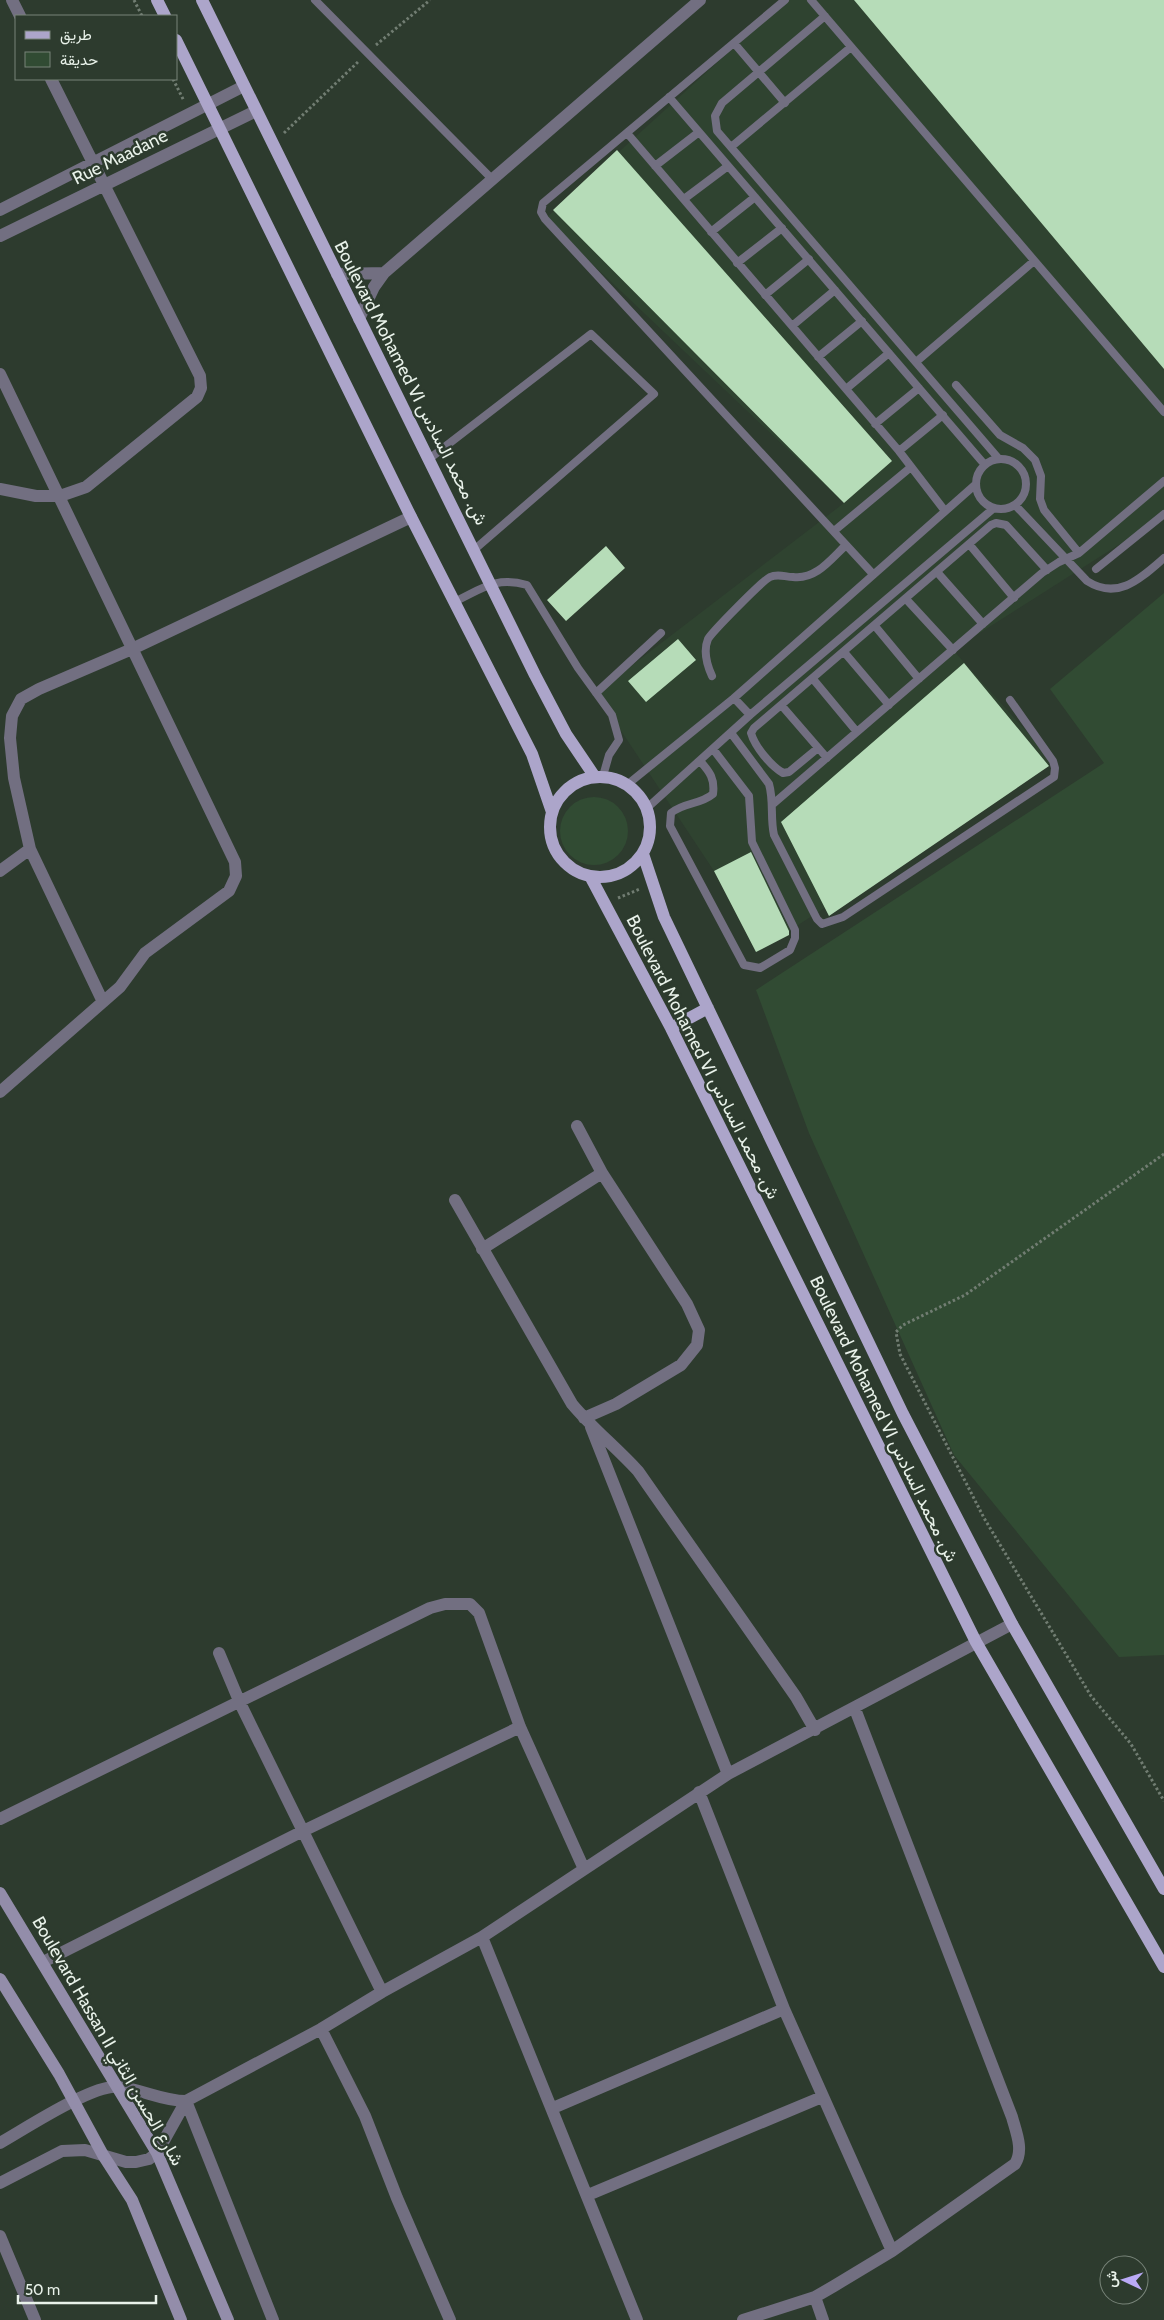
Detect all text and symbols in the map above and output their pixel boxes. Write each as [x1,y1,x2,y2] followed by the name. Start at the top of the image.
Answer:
[15,15,178,80] legend
[60,26,92,45] text: طريق
[60,51,98,69] text: حديقة
[69,125,171,189] street label: Rue Maadane
[330,237,492,529] street label: Boulevard Mohamed VI ش. محمد السادس
[622,911,784,1203] street label: Boulevard Mohamed VI ش. محمد السادس
[805,1272,963,1566] street label: Boulevard Mohamed VI ش. محمد السادس
[24,1912,189,2172] street label: Boulevard Hassan II شارع الحسن الثاني
[1099,2255,1149,2305] north arrow
[1101,2270,1121,2288] text: ش
[18,2272,155,2304] scale bar
[25,2281,60,2299] text: 50 m

